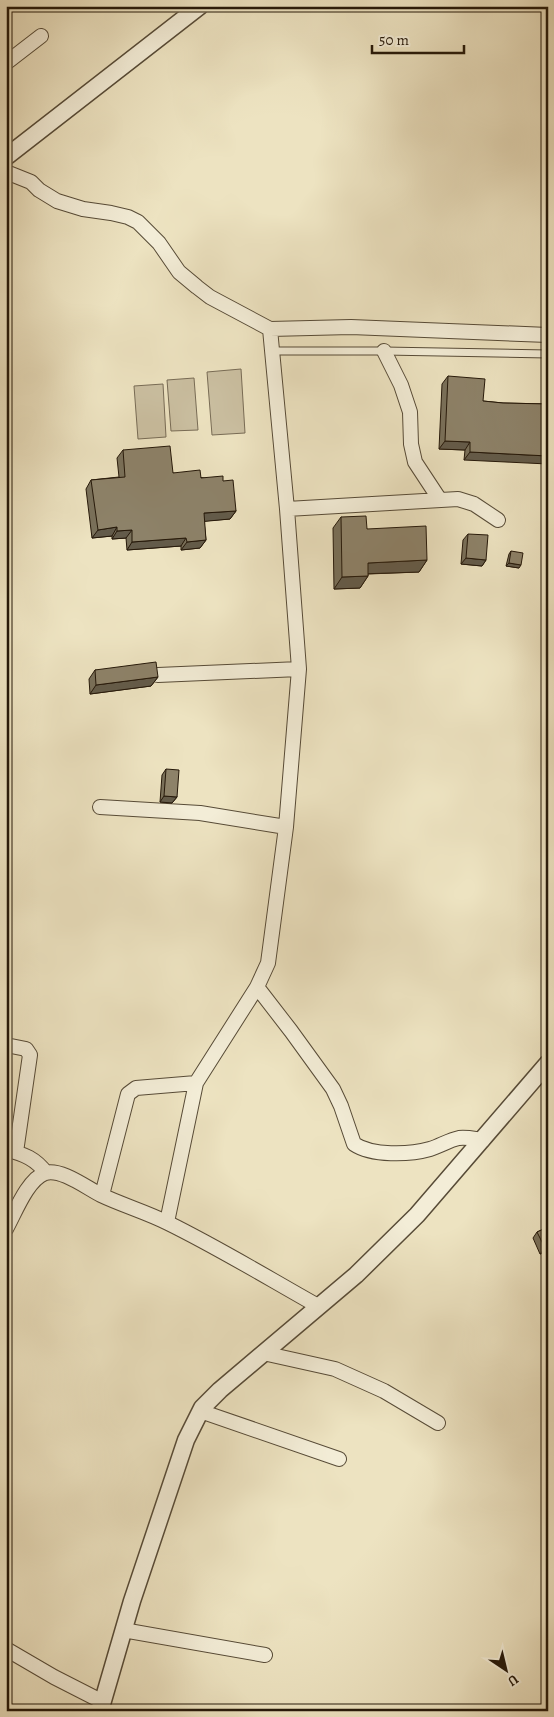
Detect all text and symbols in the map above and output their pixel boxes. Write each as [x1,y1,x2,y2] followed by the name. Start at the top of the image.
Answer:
[372,22,464,54] scale bar
[379,30,409,50] text: 50 m
[482,1644,532,1694] north arrow
[504,1670,522,1691] text: U

